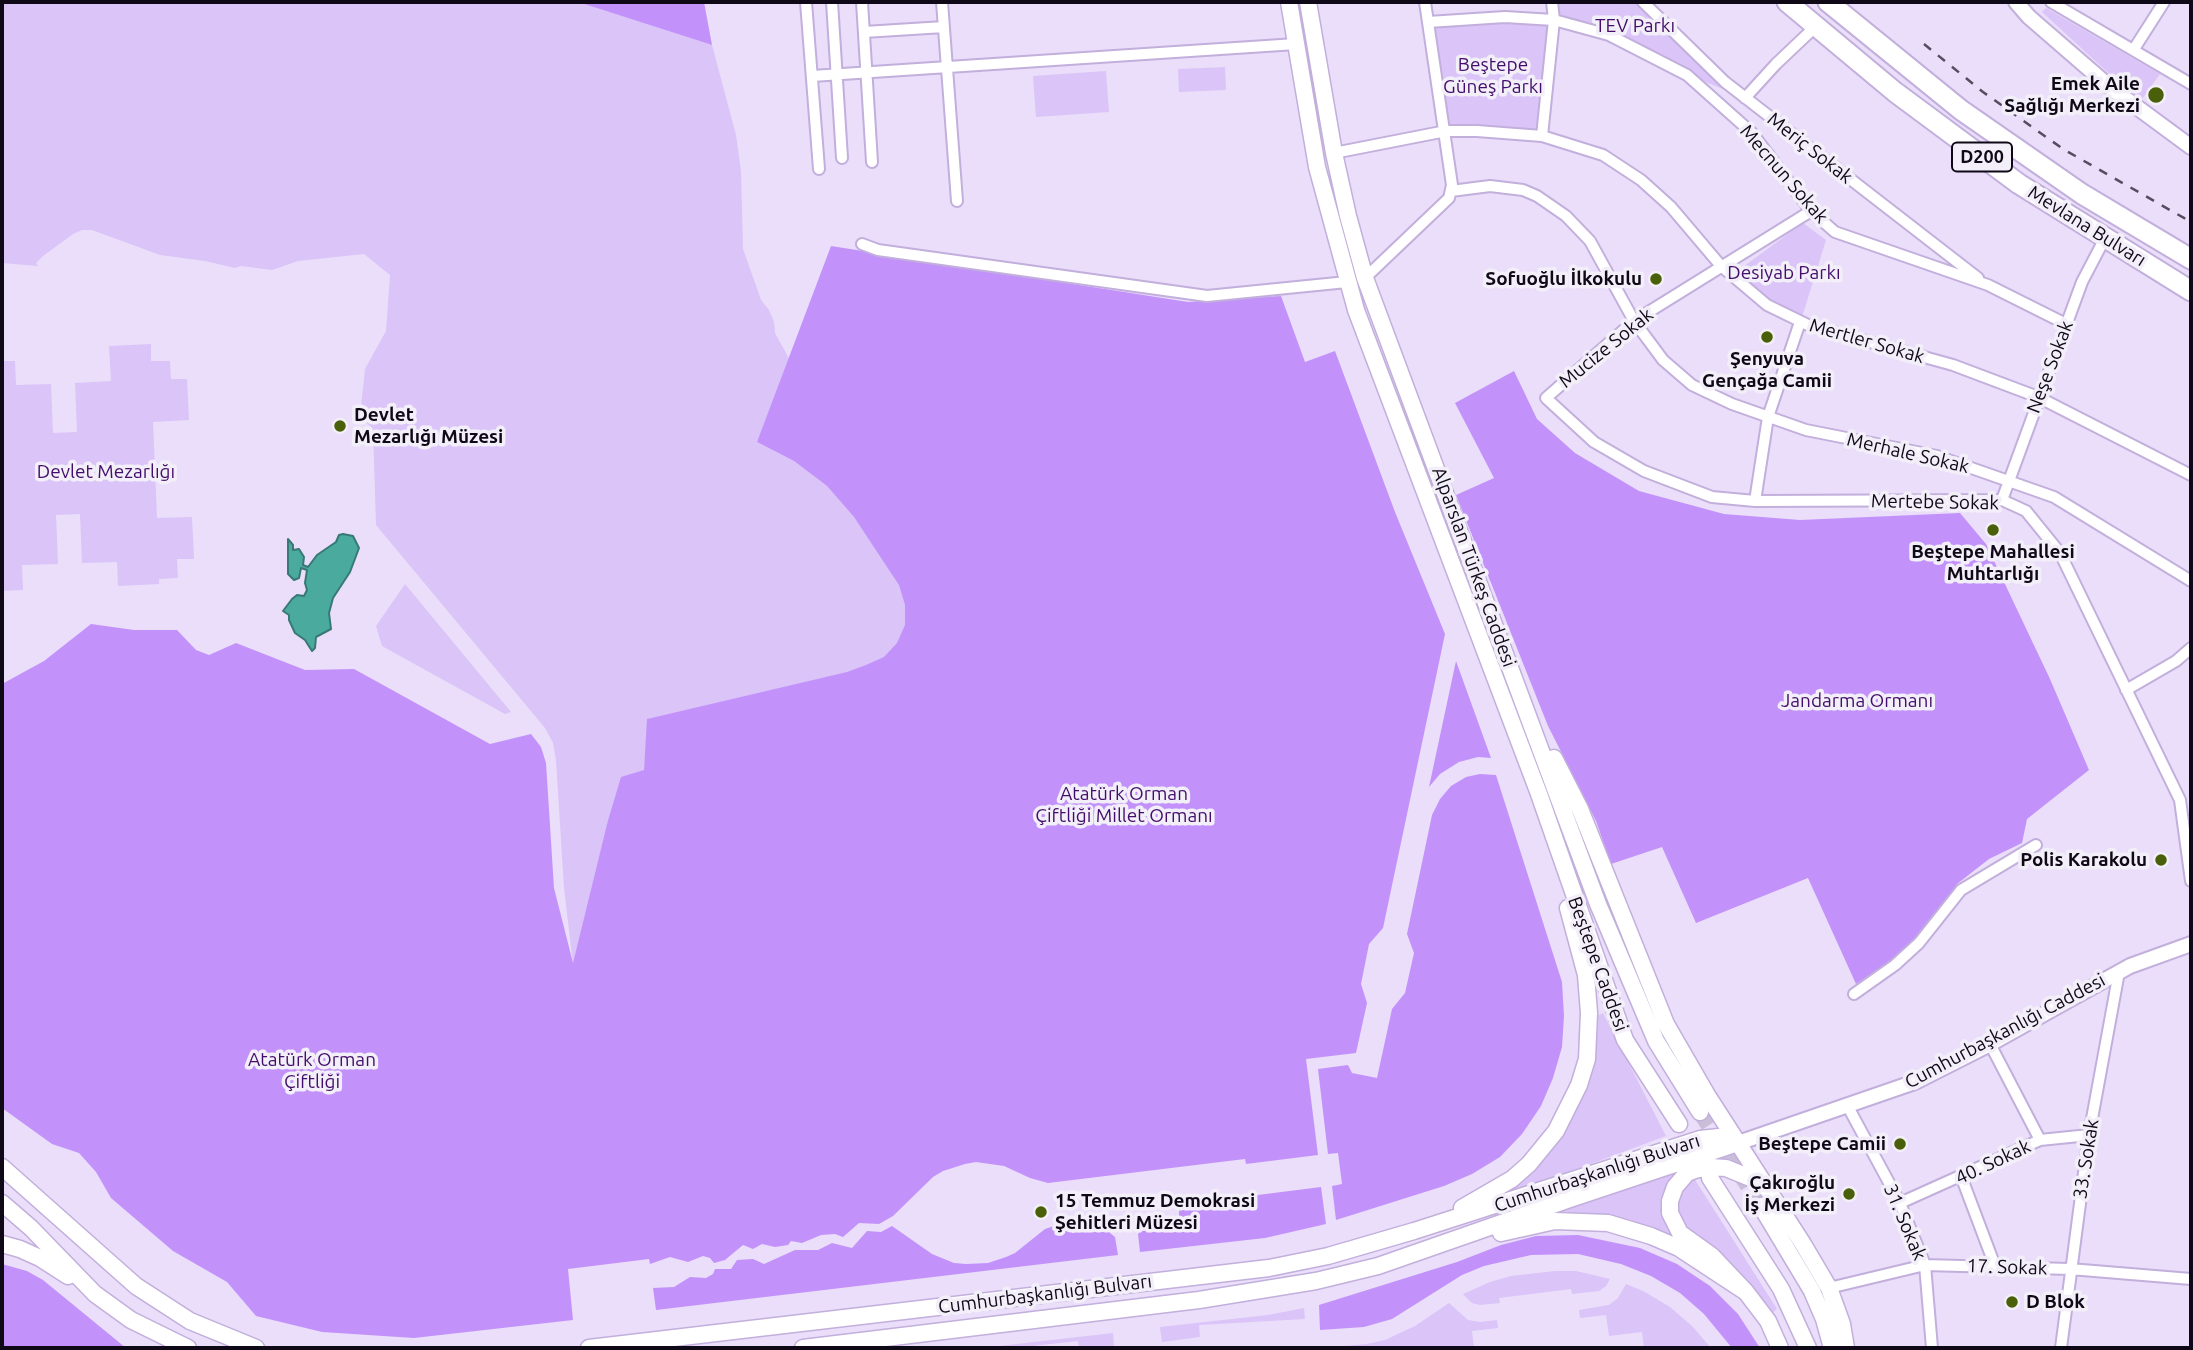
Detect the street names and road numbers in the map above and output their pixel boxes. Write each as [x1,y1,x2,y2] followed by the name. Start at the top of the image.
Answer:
[1763,108,1857,188] street label: Meriç Sokak
[1735,120,1833,228] street label: Mecnun Sokak
[1952,142,2012,172] road number: D200
[2024,181,2150,271] street label: Mevlana Bulvarı
[1554,303,1658,393] street label: Mucize Sokak
[1807,314,1927,368] street label: Mertler Sokak
[2022,318,2078,416] street label: Neşe Sokak
[1845,428,1971,478] street label: Merhale Sokak
[1427,464,1521,670] street label: Alparslan Türkeş Caddesi
[1871,489,1999,515] street label: Mertebe Sokak
[1563,894,1633,1034] street label: Beştepe Caddesi
[1901,968,2109,1094] street label: Cumhurbaşkanlığı Caddesi
[2068,1117,2104,1201] street label: 33. Sokak
[1491,1129,1703,1217] street label: Cumhurbaşkanlığı Bulvarı
[1952,1135,2034,1189] street label: 40. Sokak
[1879,1181,1931,1263] street label: 31. Sokak
[1966,1254,2048,1280] street label: 17. Sokak
[937,1270,1153,1318] street label: Cumhurbaşkanlığı Bulvarı

